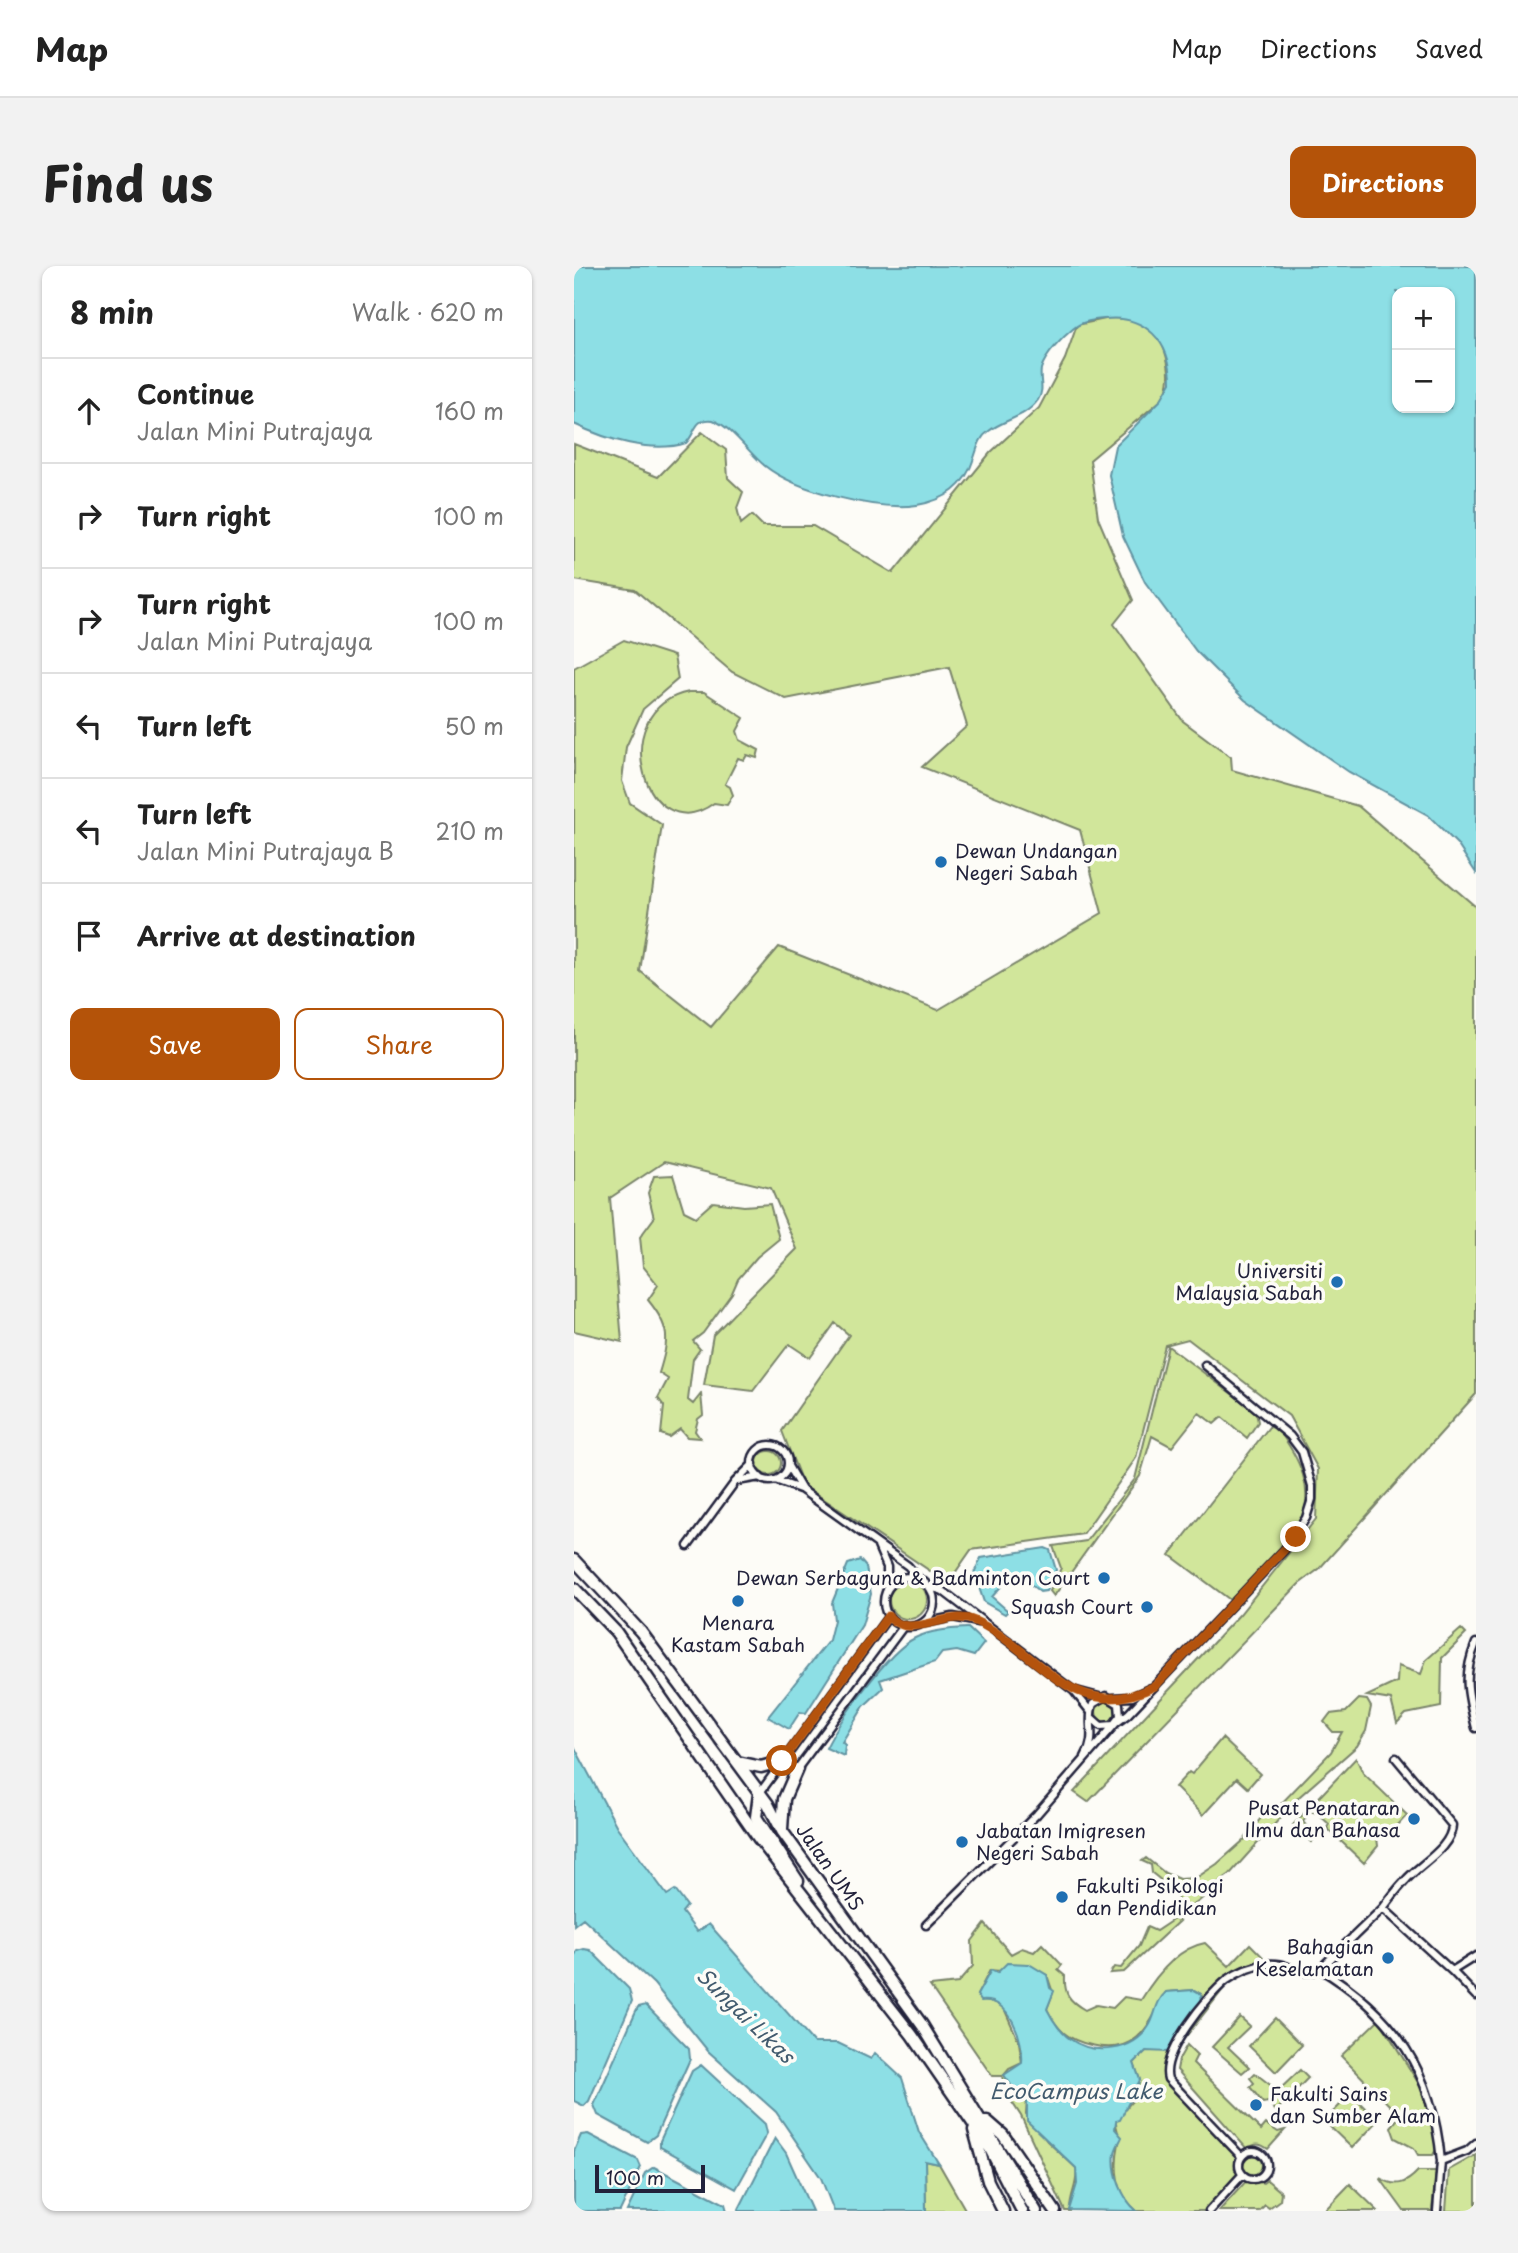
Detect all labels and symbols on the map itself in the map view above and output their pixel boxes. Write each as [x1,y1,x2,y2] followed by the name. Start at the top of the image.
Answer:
[955,836,1117,886] place label: Dewan Undangan Negeri Sabah
[933,854,949,870] marker: Dewan Undangan Negeri Sabah
[1176,1256,1323,1306] place label: Universiti Malaysia Sabah
[1329,1274,1345,1290] marker: Universiti Malaysia Sabah
[1280,1521,1311,1552] route end
[736,1563,1090,1591] place label: Dewan Serbaguna & Badminton Court
[1096,1570,1112,1586] marker: Dewan Serbaguna & Badminton Court
[1010,1592,1133,1620] place label: Squash Court
[730,1593,746,1609] marker: Menara Kastam Sabah
[1139,1599,1155,1615] marker: Squash Court
[671,1608,805,1658] place label: Menara Kastam Sabah
[766,1745,797,1776] route start
[1244,1793,1401,1843] place label: Pusat Penataran Ilmu dan Bahasa
[1406,1811,1422,1827] marker: Pusat Penataran Ilmu dan Bahasa
[976,1816,1146,1866] place label: Jabatan Imigresen Negeri Sabah
[790,1817,871,1916] street label: Jalan UMS
[954,1834,970,1850] marker: Jabatan Imigresen Negeri Sabah
[1076,1871,1224,1921] place label: Fakulti Psikologi dan Pendidikan
[1054,1889,1070,1905] marker: Fakulti Psikologi dan Pendidikan
[1255,1932,1374,1982] place label: Bahagian Keselamatan
[1380,1950,1396,1966] marker: Bahagian Keselamatan
[690,1959,804,2071] water label: Sungai Likas
[990,2074,1164,2106] water label: EcoCampus Lake
[1270,2079,1436,2129] place label: Fakulti Sains dan Sumber Alam
[1248,2097,1264,2113] marker: Fakulti Sains dan Sumber Alam
[595,2162,705,2194] scale bar

